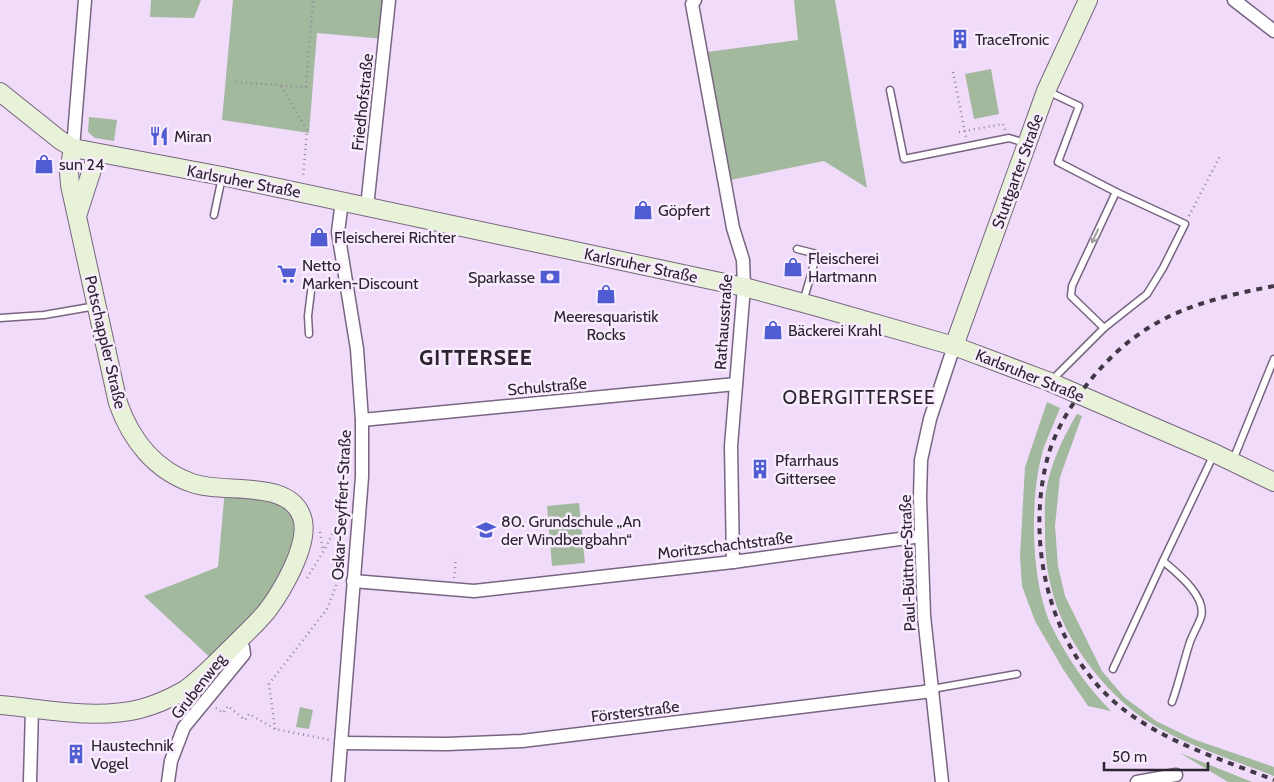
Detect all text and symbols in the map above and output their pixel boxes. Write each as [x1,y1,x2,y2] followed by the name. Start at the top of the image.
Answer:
[949,28,971,50] building icon: TraceTronic
[975,30,1049,49] place label: TraceTronic
[348,52,377,152] street label: Friedhofstraße
[988,111,1047,231] street label: Stuttgarter Straße
[148,125,170,147] restaurant icon: Miran
[174,127,212,146] place label: Miran
[33,153,55,175] shop icon: sun 24
[59,155,104,174] place label: sun 24
[185,161,302,202] street label: Karlsruher Straße
[632,199,654,221] shop icon: Göpfert
[658,201,711,220] place label: Göpfert
[308,226,330,248] shop icon: Fleischerei Richter
[334,228,457,247] place label: Fleischerei Richter
[1090,228,1099,243] one-way arrow
[582,244,699,287] street label: Karlsruher Straße
[808,249,879,286] place label: Fleischerei Hartmann
[302,256,419,293] place label: Netto Marken-Discount
[782,256,804,278] shop icon: Fleischerei Hartmann
[276,263,298,285] supermarket icon: Netto Marken-Discount
[539,266,561,288] bank icon: Sparkasse
[468,268,535,287] place label: Sparkasse
[81,274,130,411] street label: Potschappler Straße
[711,274,736,370] street label: Rathausstraße
[595,283,617,305] shop icon: Meeresquaristik Rocks
[554,307,659,344] place label: Meeresquaristik Rocks
[762,319,784,341] shop icon: Bäckerei Krahl
[788,321,882,340] place label: Bäckerei Krahl
[419,345,533,370] district label: GITTERSEE
[973,345,1087,406] street label: Karlsruher Straße
[507,374,587,399] street label: Schulstraße
[783,386,935,409] district label: OBERGITTERSEE
[328,429,355,581] street label: Oskar-Seyffert-Straße
[775,451,839,488] place label: Pfarrhaus Gittersee
[749,458,771,480] building icon: Pfarrhaus Gittersee
[896,494,919,632] street label: Paul-Büttner-Straße
[501,512,641,549] place label: 80. Grundschule „An der Windbergbahn“
[475,519,497,541] school or university icon: 80. Grundschule „An der Windbergbahn“
[656,528,794,563] street label: Moritzschachtstraße
[167,649,230,723] street label: Grubenweg
[590,697,680,726] street label: Försterstraße
[91,736,175,773] place label: Haustechnik Vogel
[1104,740,1208,772] scale bar
[65,743,87,765] building icon: Haustechnik Vogel
[1112,748,1147,766] text: 50 m

